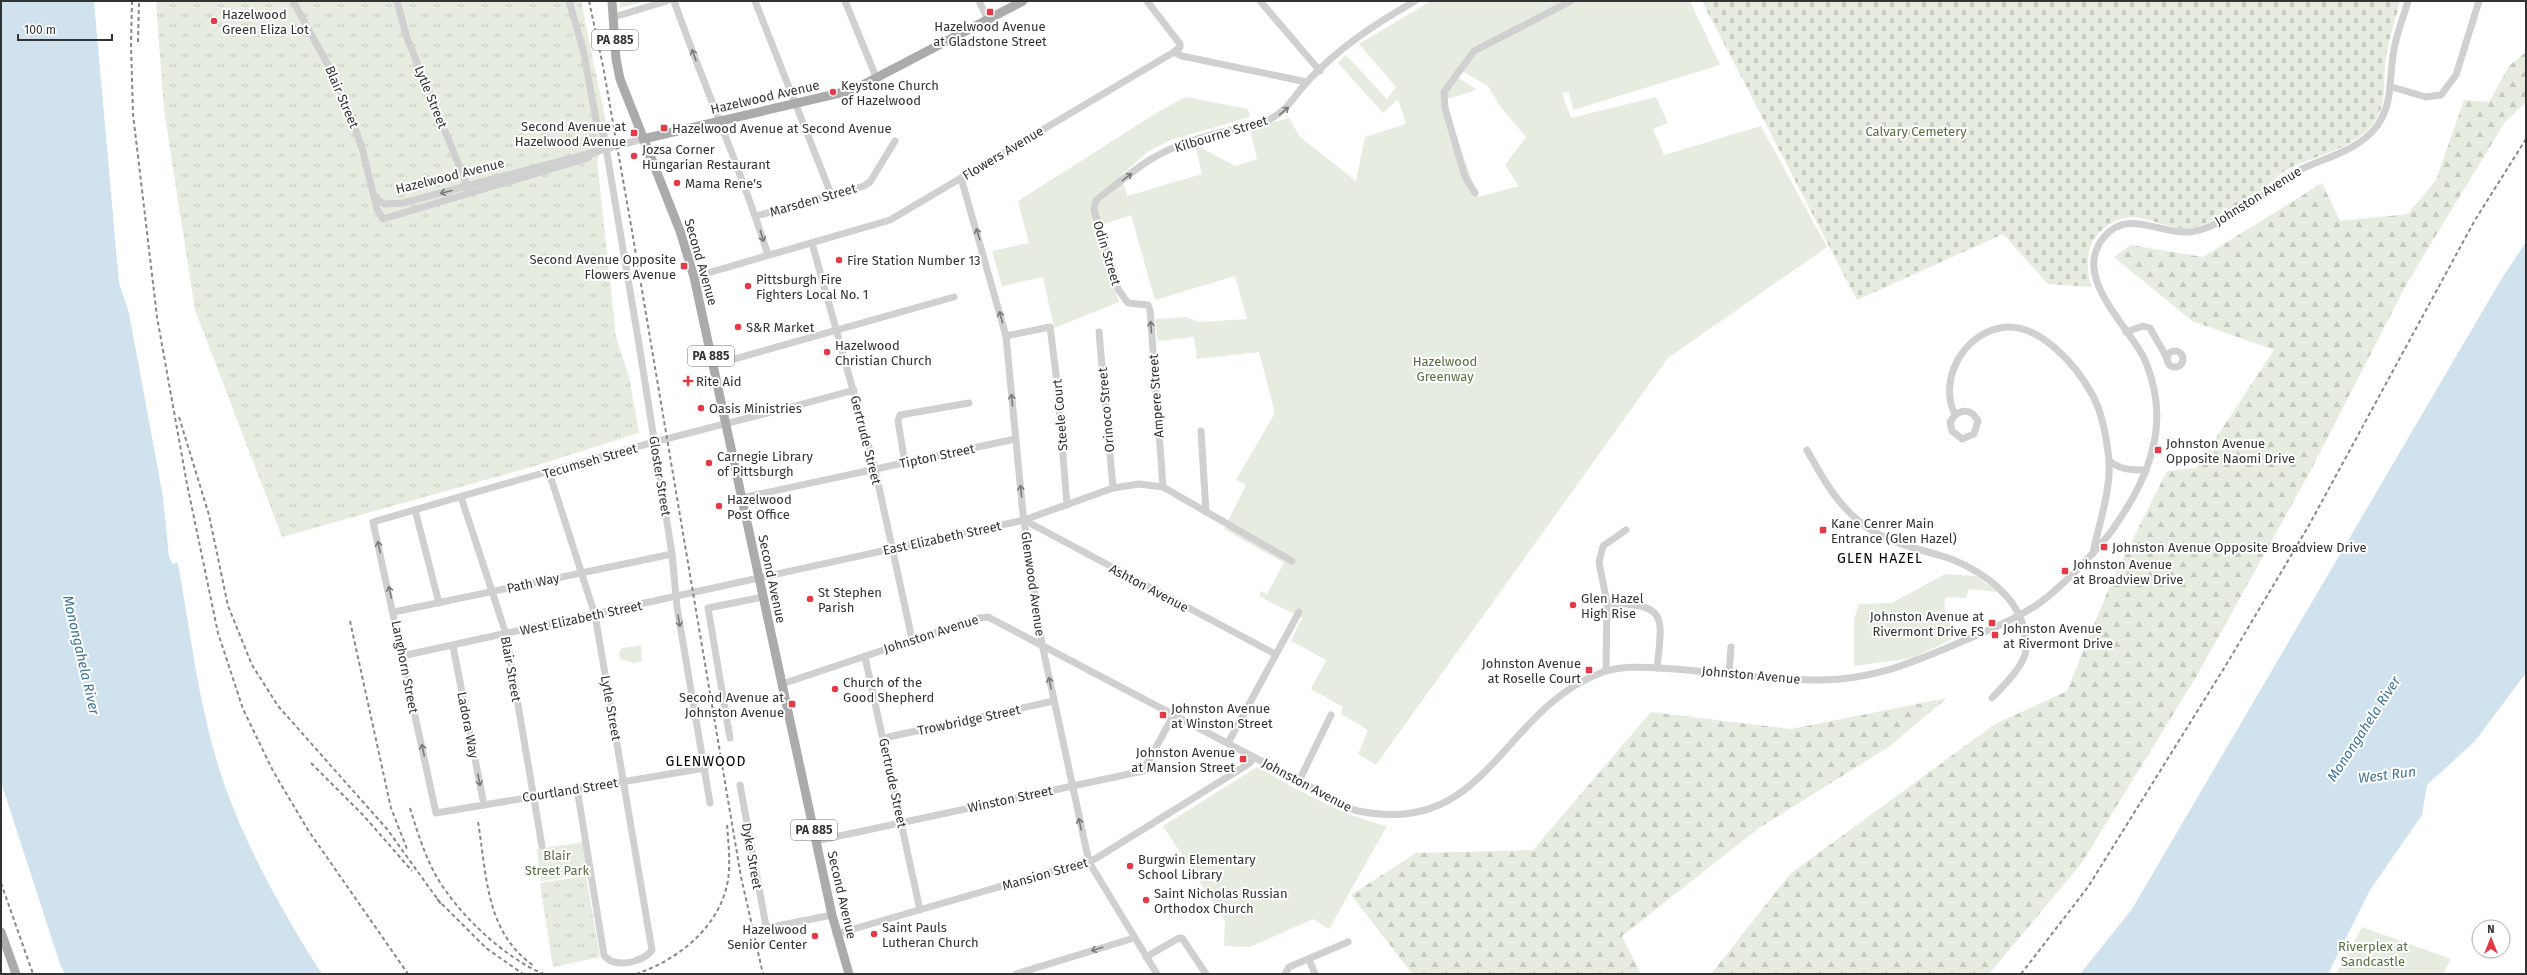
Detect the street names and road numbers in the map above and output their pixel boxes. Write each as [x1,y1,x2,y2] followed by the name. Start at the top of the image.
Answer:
[592,30,638,50] road number: PA 885
[322,64,362,131] street label: Blair Street
[412,64,450,131] street label: Lytle Street
[709,77,821,117] street label: Hazelwood Avenue
[1173,113,1270,155] street label: Kilbourne Street
[960,123,1046,183] street label: Flowers Avenue
[394,155,506,197] street label: Hazelwood Avenue
[2212,163,2304,229] street label: Johnston Avenue
[768,180,858,220] street label: Marsden Street
[681,217,721,307] street label: Second Avenue
[1090,219,1124,287] street label: Odin Street
[688,346,734,366] road number: PA 885
[1146,353,1166,438] street label: Ampere Street
[1095,367,1117,453] street label: Orinoco Street
[1049,378,1071,451] street label: Steele Court
[848,394,884,486] street label: Gertrude Street
[646,435,674,517] street label: Gloster Street
[541,440,639,482] street label: Tecumseh Street
[898,441,976,471] street label: Tipton Street
[881,518,1003,558] street label: East Elizabeth Street
[1018,531,1048,637] street label: Glenwood Avenue
[755,534,789,624] street label: Second Avenue
[1107,561,1191,615] street label: Ashton Avenue
[505,570,561,596] street label: Path Way
[518,598,644,638] street label: West Elizabeth Street
[882,612,980,656] street label: Johnston Avenue
[389,619,421,715] street label: Langhorn Street
[498,635,524,703] street label: Blair Street
[1701,663,1801,687] street label: Johnston Avenue
[598,674,624,742] street label: Lytle Street
[454,690,482,760] street label: Ladora Way
[916,702,1022,738] street label: Trowbridge Street
[876,737,910,829] street label: Gertrude Street
[1260,755,1354,815] street label: Johnston Avenue
[521,775,619,805] street label: Courtland Street
[966,783,1054,815] street label: Winston Street
[791,820,837,840] road number: PA 885
[739,822,765,891] street label: Dyke Street
[825,850,859,940] street label: Second Avenue
[1000,855,1090,893] street label: Mansion Street

